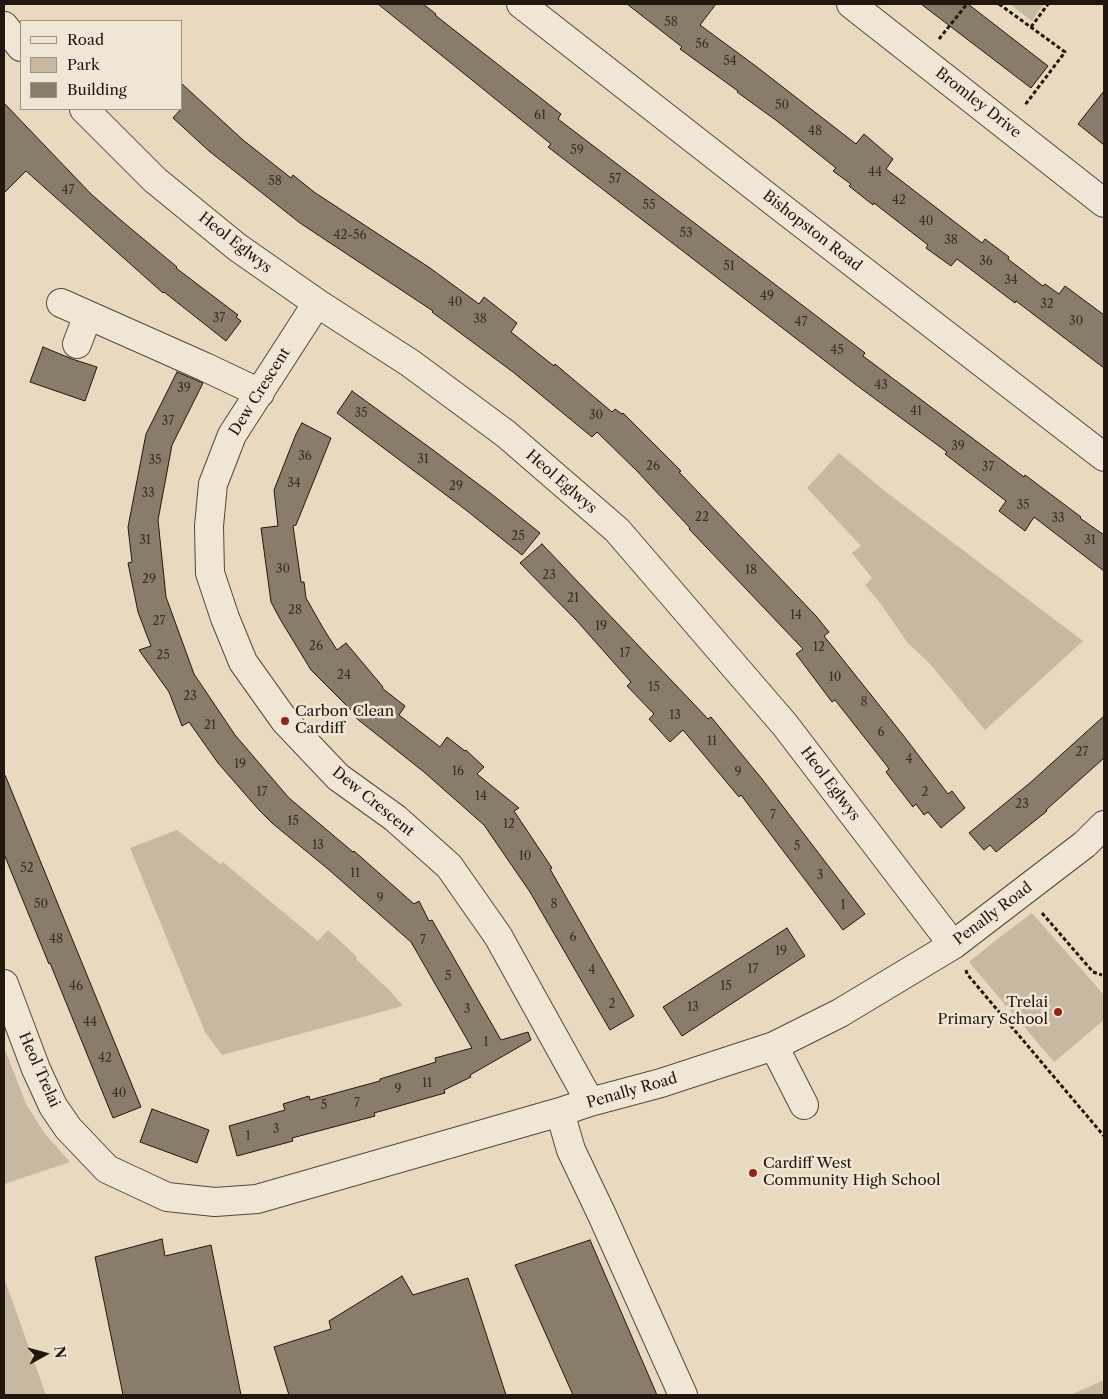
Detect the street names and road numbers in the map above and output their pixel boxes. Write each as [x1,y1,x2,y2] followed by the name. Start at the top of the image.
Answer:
[932,64,1024,142] street label: Bromley Drive
[759,187,865,275] street label: Bishopston Road
[195,209,275,277] street label: Heol Eglwys
[226,345,294,439] street label: Dew Crescent
[522,446,600,518] street label: Heol Eglwys
[796,743,864,825] street label: Heol Eglwys
[328,763,418,841] street label: Dew Crescent
[950,879,1036,949] street label: Penally Road
[14,1030,64,1110] street label: Heol Trelai
[585,1069,679,1113] street label: Penally Road

